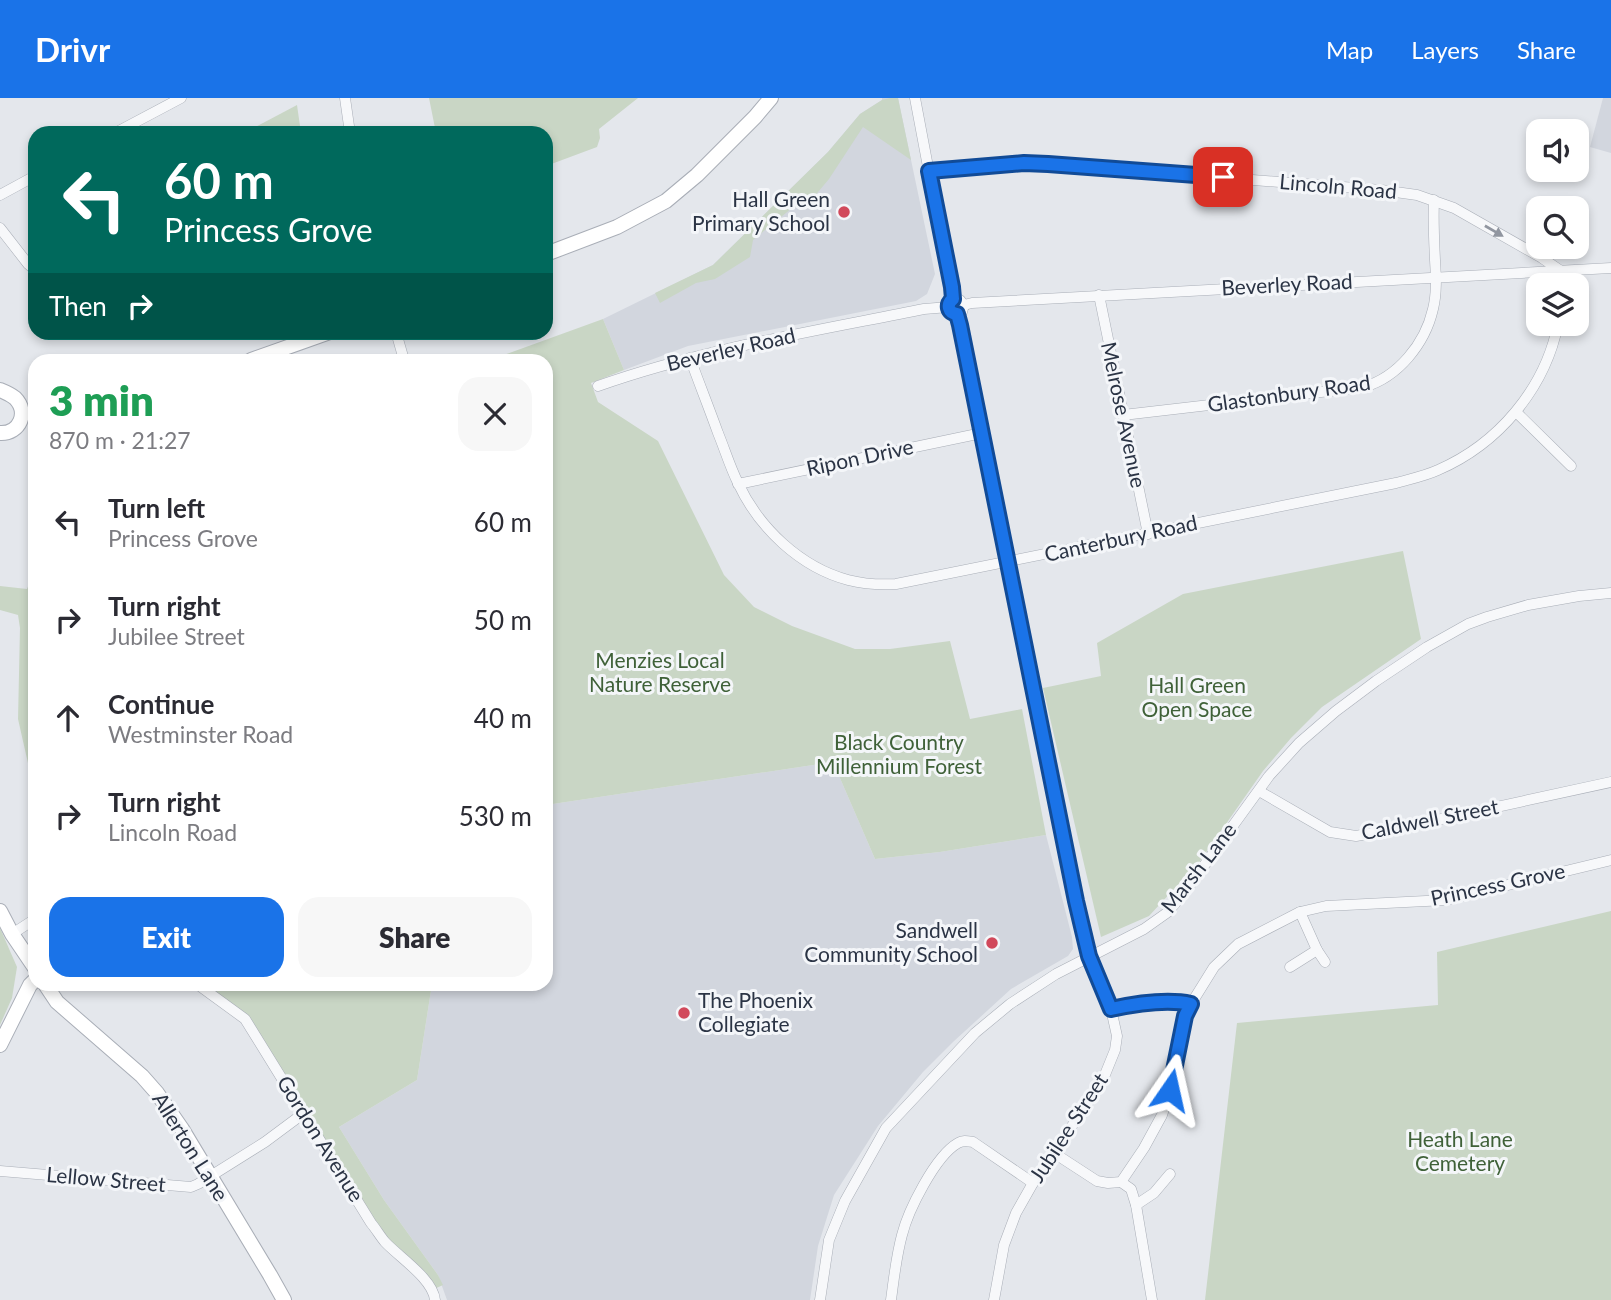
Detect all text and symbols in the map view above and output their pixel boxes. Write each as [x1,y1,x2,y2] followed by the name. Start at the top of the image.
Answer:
[35,29,110,69] text: Drivr
[1326,35,1373,64] text: Map
[1411,35,1479,64] text: Layers
[1517,35,1576,64] text: Share
[1526,119,1589,336] map controls
[1526,119,1589,182] button: sound
[1193,147,1253,207] pin
[164,151,274,209] text: 60 m
[49,154,140,245] icon: left
[1204,158,1242,196] icon: arrive
[1278,168,1398,203] street label: Lincoln Road
[692,186,830,235] place label: Hall Green Primary School
[1526,196,1589,259] button: search
[836,204,852,220] marker: Hall Green Primary School
[164,210,373,249] text: Princess Grove
[1485,225,1504,237] one-way arrow
[1221,268,1353,299] street label: Beverley Road
[1526,273,1589,336] button: layers
[121,287,159,325] icon: right
[49,290,107,322] text: Then
[664,322,798,376] street label: Beverley Road
[1097,339,1152,490] street label: Melrose Avenue
[1206,369,1372,416] street label: Glastonbury Road
[49,375,154,425] text: 3 min
[458,377,532,451] button: close
[49,426,191,454] text: 870 m · 21:27
[804,433,916,480] street label: Ripon Drive
[108,492,205,524] text: Turn left
[49,503,87,541] icon: left
[474,506,532,538] text: 60 m
[1042,509,1199,566] street label: Canterbury Road
[108,524,258,552] text: Princess Grove
[108,590,221,622] text: Turn right
[49,601,87,639] icon: right
[474,604,532,636] text: 50 m
[108,622,245,650] text: Jubilee Street
[589,647,731,696] park label: Menzies Local Nature Reserve
[1142,672,1252,721] park label: Hall Green Open Space
[108,688,214,720] text: Continue
[49,699,87,737] icon: ahead
[474,702,532,734] text: 40 m
[108,720,293,748] text: Westminster Road
[816,729,982,778] park label: Black Country Millennium Forest
[108,786,221,818] text: Turn right
[1359,793,1501,844] street label: Caldwell Street
[49,797,87,835] icon: right
[459,800,532,832] text: 530 m
[1155,817,1241,917] street label: Marsh Lane
[108,818,237,846] text: Lincoln Road
[1428,857,1567,910] street label: Princess Grove
[49,897,284,977] button: Exit
[298,897,532,977] button: Share
[804,917,978,966] place label: Sandwell Community School
[984,935,1000,951] marker: Sandwell Community School
[698,987,813,1036] place label: The Phoenix Collegiate
[676,1005,692,1021] marker: The Phoenix Collegiate
[1133,1053,1207,1127] position arrow
[1023,1068,1112,1186] street label: Jubilee Street
[273,1071,370,1206] street label: Gordon Avenue
[148,1087,235,1205] street label: Allerton Lane
[1407,1126,1513,1175] park label: Heath Lane Cemetery
[46,1161,167,1196] street label: Lellow Street

